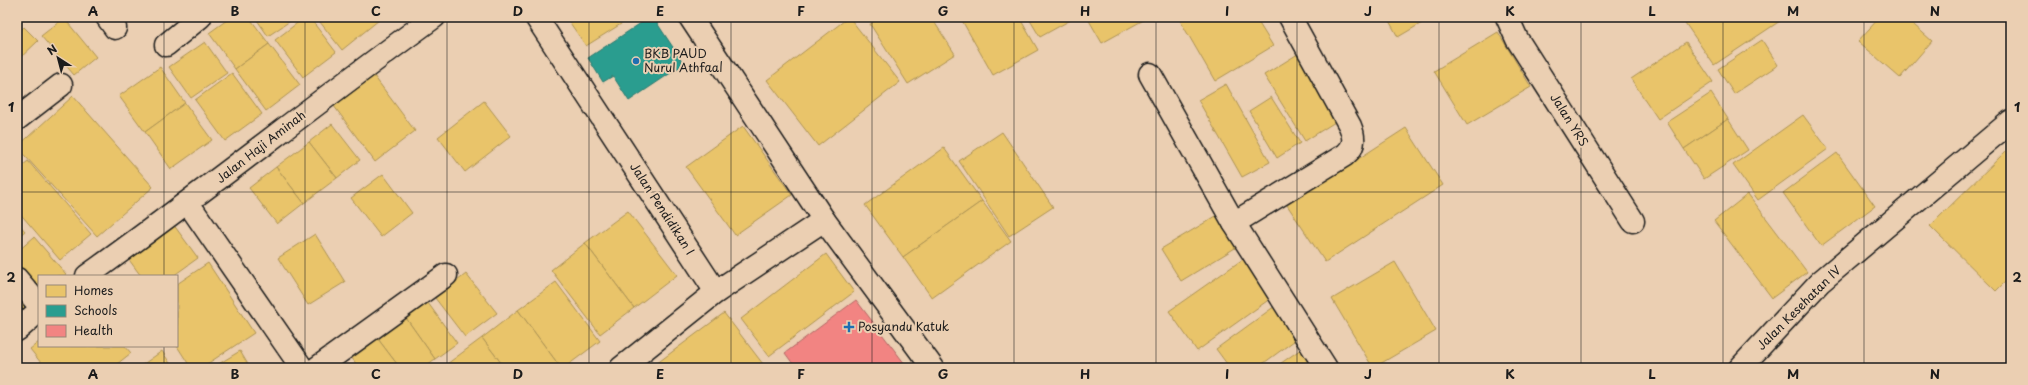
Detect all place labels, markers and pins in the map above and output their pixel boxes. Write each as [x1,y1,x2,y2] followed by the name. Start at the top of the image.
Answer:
[644,44,723,76] place label: BKB PAUD Nurul Athfaal
[631,56,641,66] marker: BKB PAUD Nurul Athfaal
[858,317,949,335] place label: Posyandu Katuk
[843,321,855,333] marker: Posyandu Katuk

